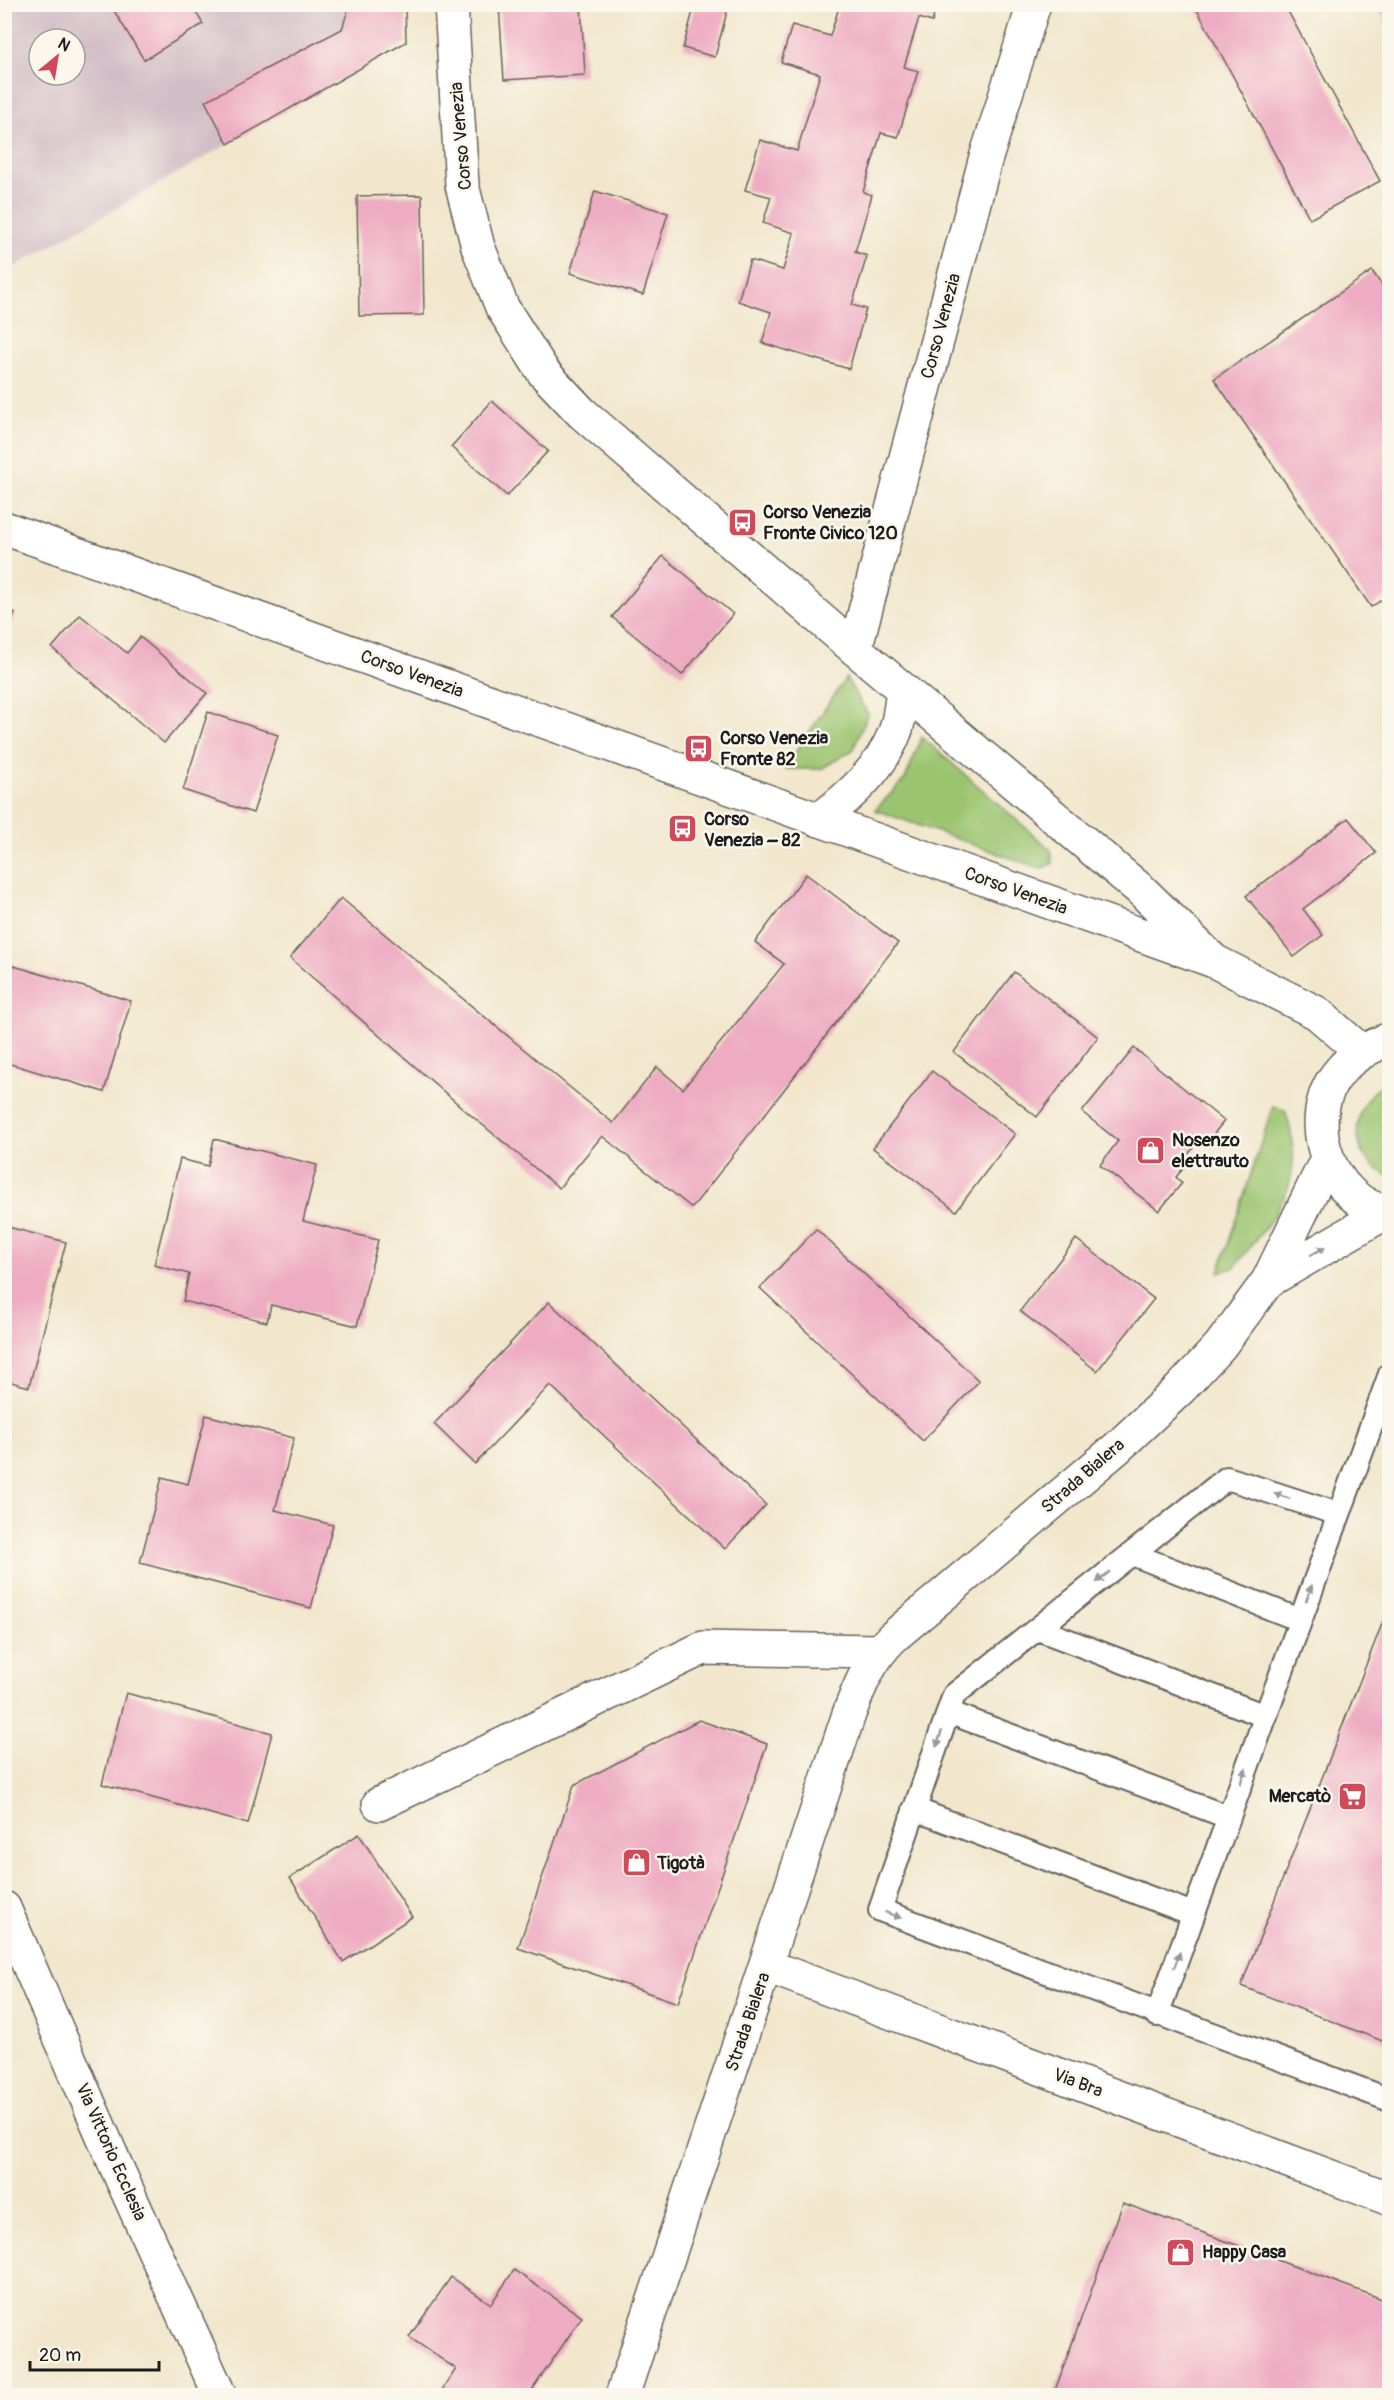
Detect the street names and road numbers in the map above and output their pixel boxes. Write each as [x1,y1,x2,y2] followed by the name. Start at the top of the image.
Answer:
[445,81,477,191] street label: Corso Venezia
[916,271,966,381] street label: Corso Venezia
[357,645,467,703] street label: Corso Venezia
[961,862,1071,920] street label: Corso Venezia
[1036,1433,1130,1519] street label: Strada Bialera
[720,1969,776,2075] street label: Strada Bialera
[1050,2063,1106,2103] street label: Via Bra
[70,2080,152,2224] street label: Via Vittorio Ecclesia

